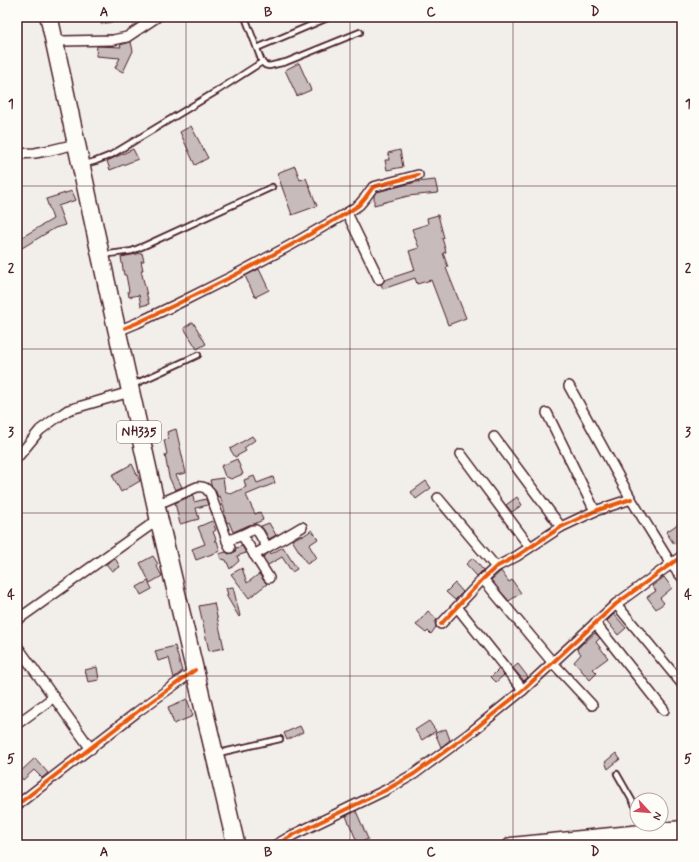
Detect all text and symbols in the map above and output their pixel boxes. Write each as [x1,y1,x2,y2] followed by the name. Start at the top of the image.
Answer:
[100,4,108,21] text: A
[264,4,273,21] text: B
[426,4,436,21] text: C
[591,4,600,21] text: D
[8,96,14,113] text: 1
[685,96,691,113] text: 1
[8,260,15,277] text: 2
[685,260,692,277] text: 2
[117,421,161,443] road number: NH335
[8,424,14,441] text: 3
[685,424,691,441] text: 3
[7,587,15,604] text: 4
[684,587,692,604] text: 4
[7,751,15,768] text: 5
[684,751,692,768] text: 5
[629,792,669,832] north arrow
[649,810,665,822] text: N
[100,844,108,861] text: A
[264,844,273,861] text: B
[426,844,436,861] text: C
[591,844,600,861] text: D

